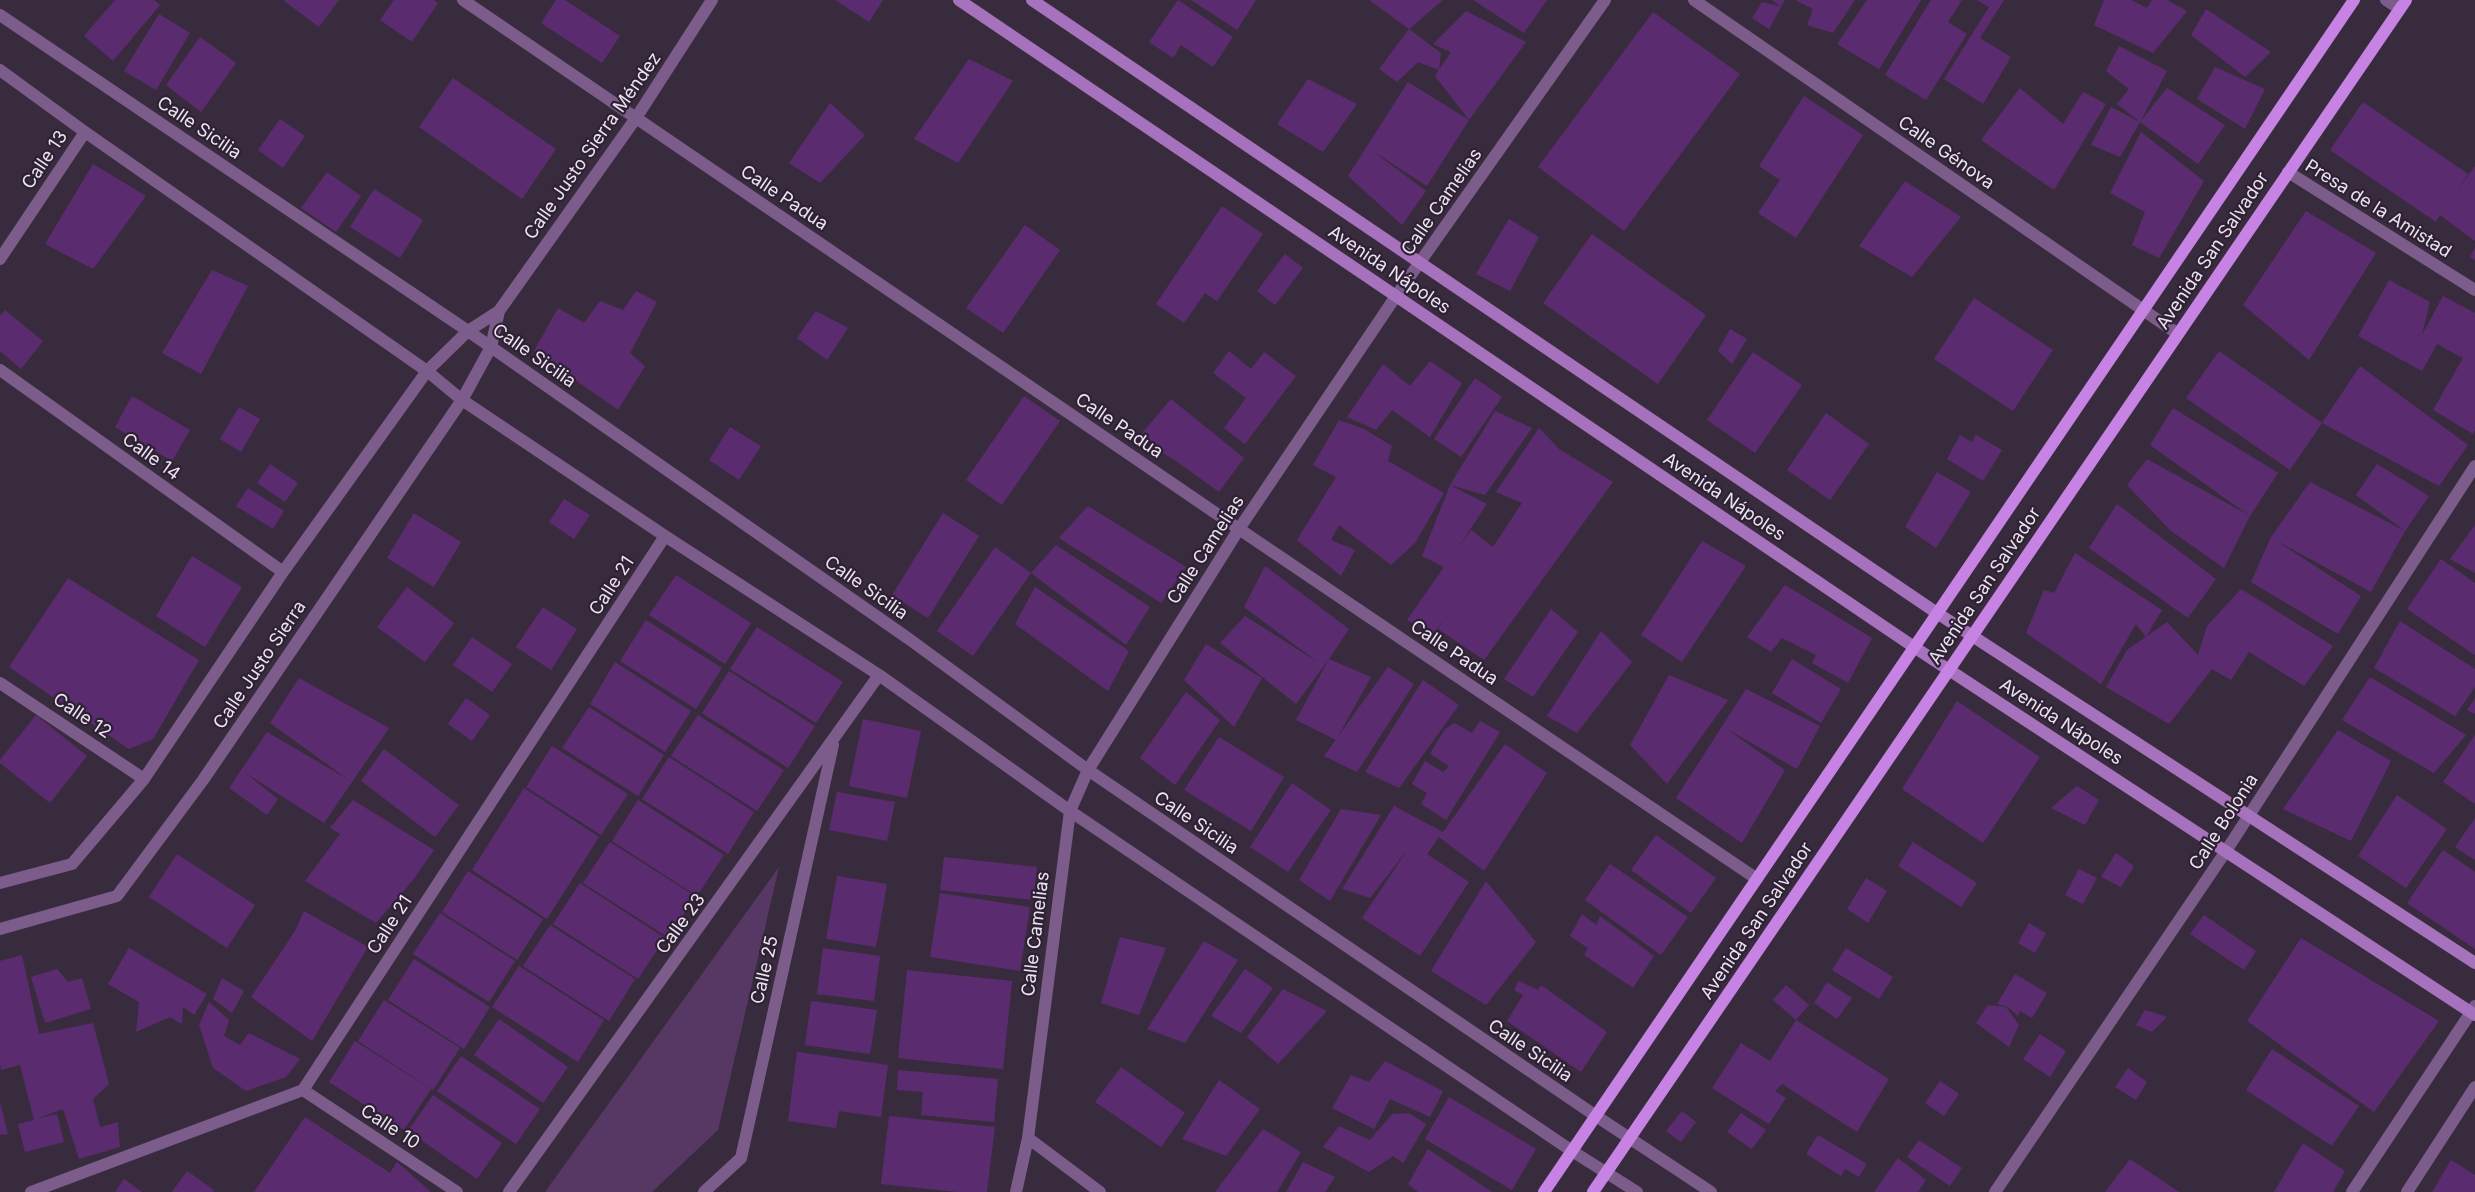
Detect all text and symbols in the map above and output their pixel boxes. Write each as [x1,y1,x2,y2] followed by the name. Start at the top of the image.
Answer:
[520,48,666,244] street label: Calle Justo Sierra Méndez
[153,92,245,164] street label: Calle Sicilia
[1894,112,1998,194] street label: Calle Génova
[18,127,72,193] street label: Calle 13
[1397,144,1487,260] street label: Calle Camelias
[2301,155,2455,263] street label: Presa de la Amistad
[736,161,832,235] street label: Calle Padua
[2152,168,2274,334] street label: Avenida San Salvador
[1324,221,1454,319] street label: Avenida Nápoles
[488,319,580,393] street label: Calle Sicilia
[1071,389,1167,463] street label: Calle Padua
[118,429,184,485] street label: Calle 14
[1659,448,1789,546] street label: Avenida Nápoles
[1163,492,1249,608] street label: Calle Camelias
[1924,503,2046,669] street label: Avenida San Salvador
[820,551,912,625] street label: Calle Sicilia
[585,553,639,619] street label: Calle 21
[209,597,311,733] street label: Calle Justo Sierra
[1406,616,1502,690] street label: Calle Padua
[1995,674,2127,770] street label: Avenida Nápoles
[49,689,115,743] street label: Calle 12
[2185,770,2263,874] street label: Calle Bolonia
[1150,787,1242,859] street label: Calle Sicilia
[1696,838,1818,1004] street label: Avenida San Salvador
[1018,870,1054,998] street label: Calle Camelias
[652,889,710,959] street label: Calle 23
[363,892,417,958] street label: Calle 21
[747,934,783,1006] street label: Calle 25
[1484,1015,1576,1087] street label: Calle Sicilia
[356,1100,424,1154] street label: Calle 10

